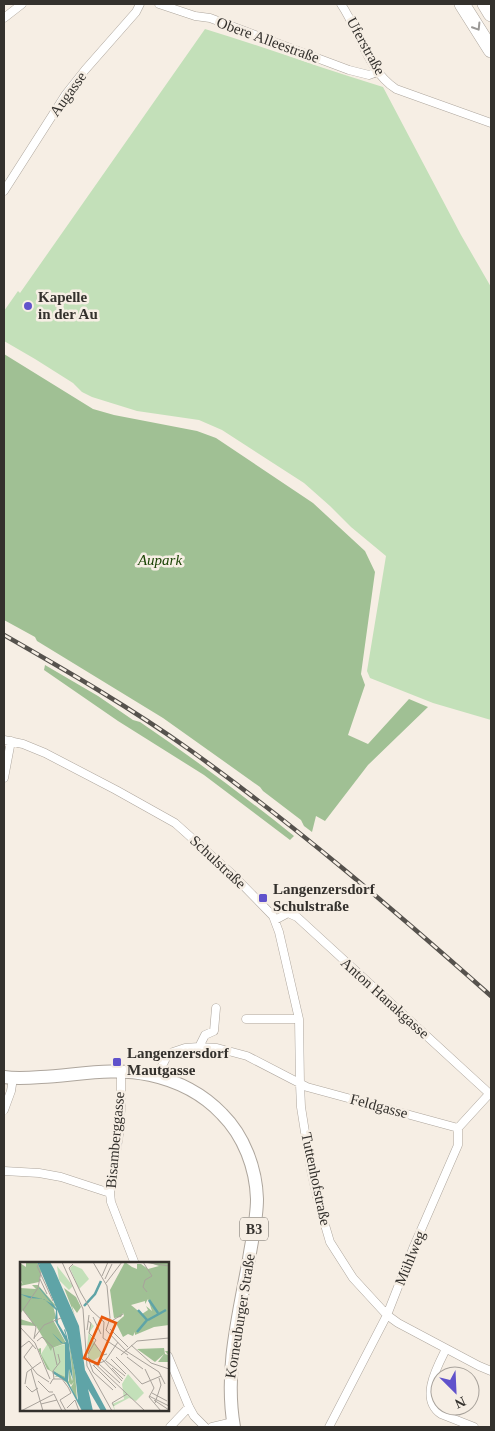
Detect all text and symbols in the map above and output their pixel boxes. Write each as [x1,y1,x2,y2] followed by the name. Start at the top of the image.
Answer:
[215,14,322,66] street label: Obere Alleestraße
[344,14,389,78] street label: Uferstraße
[470,21,480,30] one-way arrow
[47,68,90,119] street label: Augasse
[38,289,98,322] place label: Kapelle in der Au
[22,300,34,312] marker: Kapelle in der Au
[137,552,182,568] park label: Aupark
[187,832,249,892] street label: Schulstraße
[273,881,376,914] place label: Langenzersdorf Schulstraße
[257,892,269,904] marker: Langenzersdorf Schulstraße
[338,954,433,1042] street label: Anton Hanakgasse
[127,1045,230,1078] place label: Langenzersdorf Mautgasse
[111,1056,123,1068] marker: Langenzersdorf Mautgasse
[103,1091,127,1189] street label: Bisamberggasse
[348,1091,410,1121] street label: Feldgasse
[298,1131,334,1227] street label: Tuttenhofstraße
[240,1218,268,1240] road number: B3
[392,1228,428,1288] street label: Mühlweg
[222,1252,258,1379] street label: Korneuburger Straße
[20,1262,169,1411] inset map
[430,1366,480,1416] north arrow
[452,1394,468,1411] text: N

